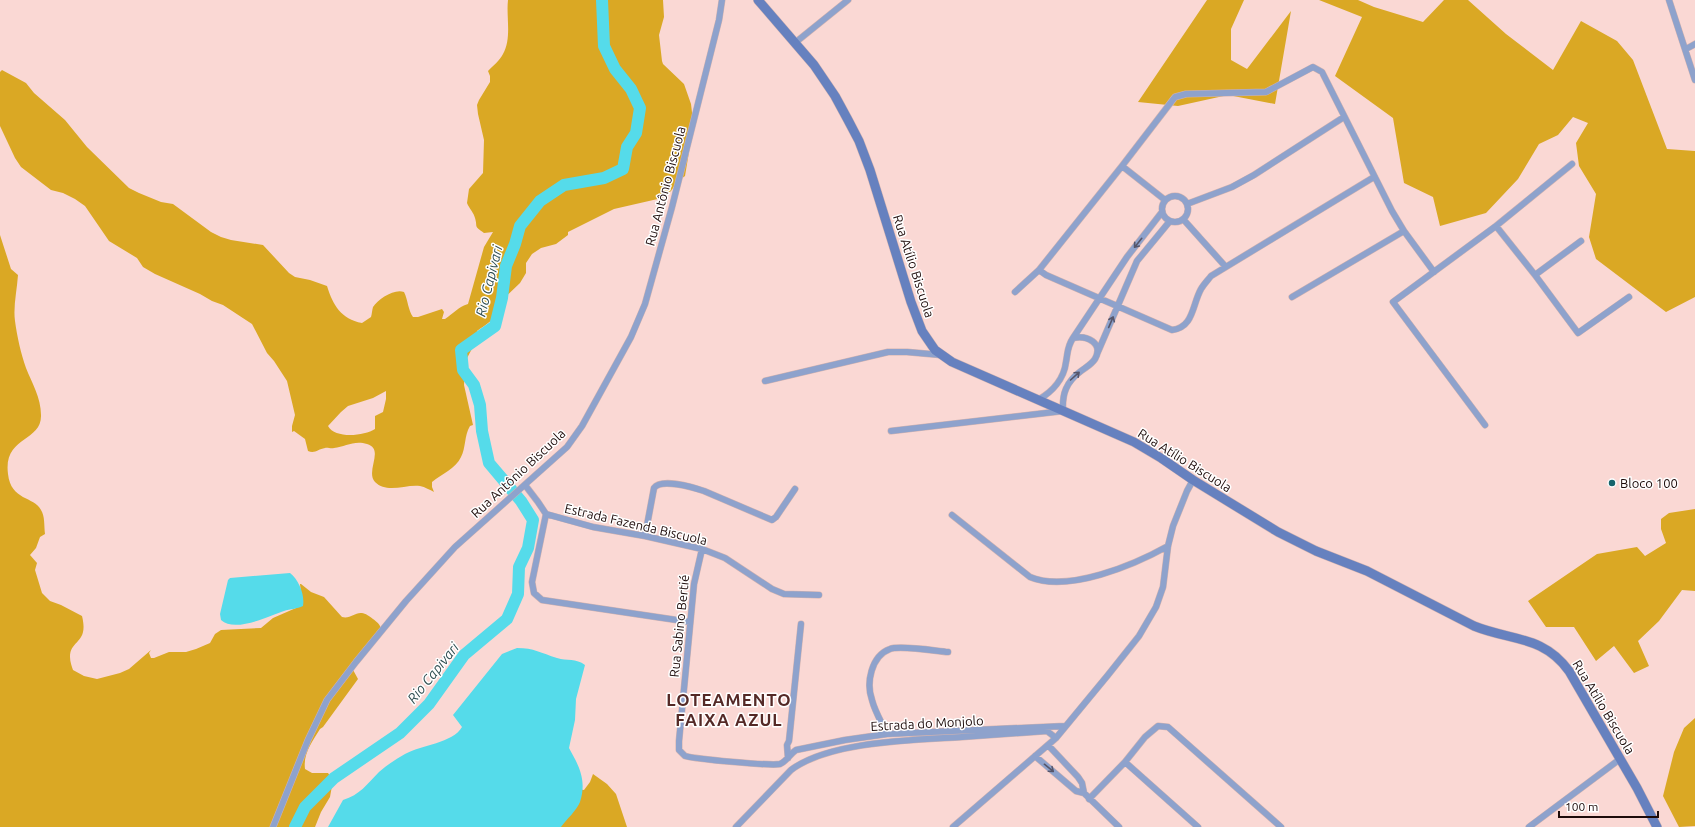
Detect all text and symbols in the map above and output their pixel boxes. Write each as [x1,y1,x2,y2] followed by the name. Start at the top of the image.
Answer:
[642,125,688,247] street label: Rua Antônio Biscuola
[891,213,937,319] street label: Rua Atílio Biscuola
[1133,237,1142,248] one-way arrow
[472,243,506,318] water label: Rio Capivari
[1108,316,1116,328] one-way arrow
[1070,371,1080,381] one-way arrow
[468,426,568,520] street label: Rua Antônio Biscuola
[1136,426,1234,494] street label: Rua Atílio Biscuola
[1620,476,1678,490] place label: Bloco 100
[1607,478,1617,488] marker: Bloco 100
[563,501,709,547] street label: Estrada Fazenda Biscuola
[667,574,691,678] street label: Rua Sabino Bertié
[404,639,462,706] water label: Rio Capivari
[1570,657,1638,757] street label: Rua Atílio Biscuola
[666,690,792,729] district label: LOTEAMENTO FAIXA AZUL
[870,713,984,733] street label: Estrada do Monjolo
[1044,763,1055,772] one-way arrow
[1559,793,1658,819] scale bar
[1565,800,1598,813] text: 100 m

